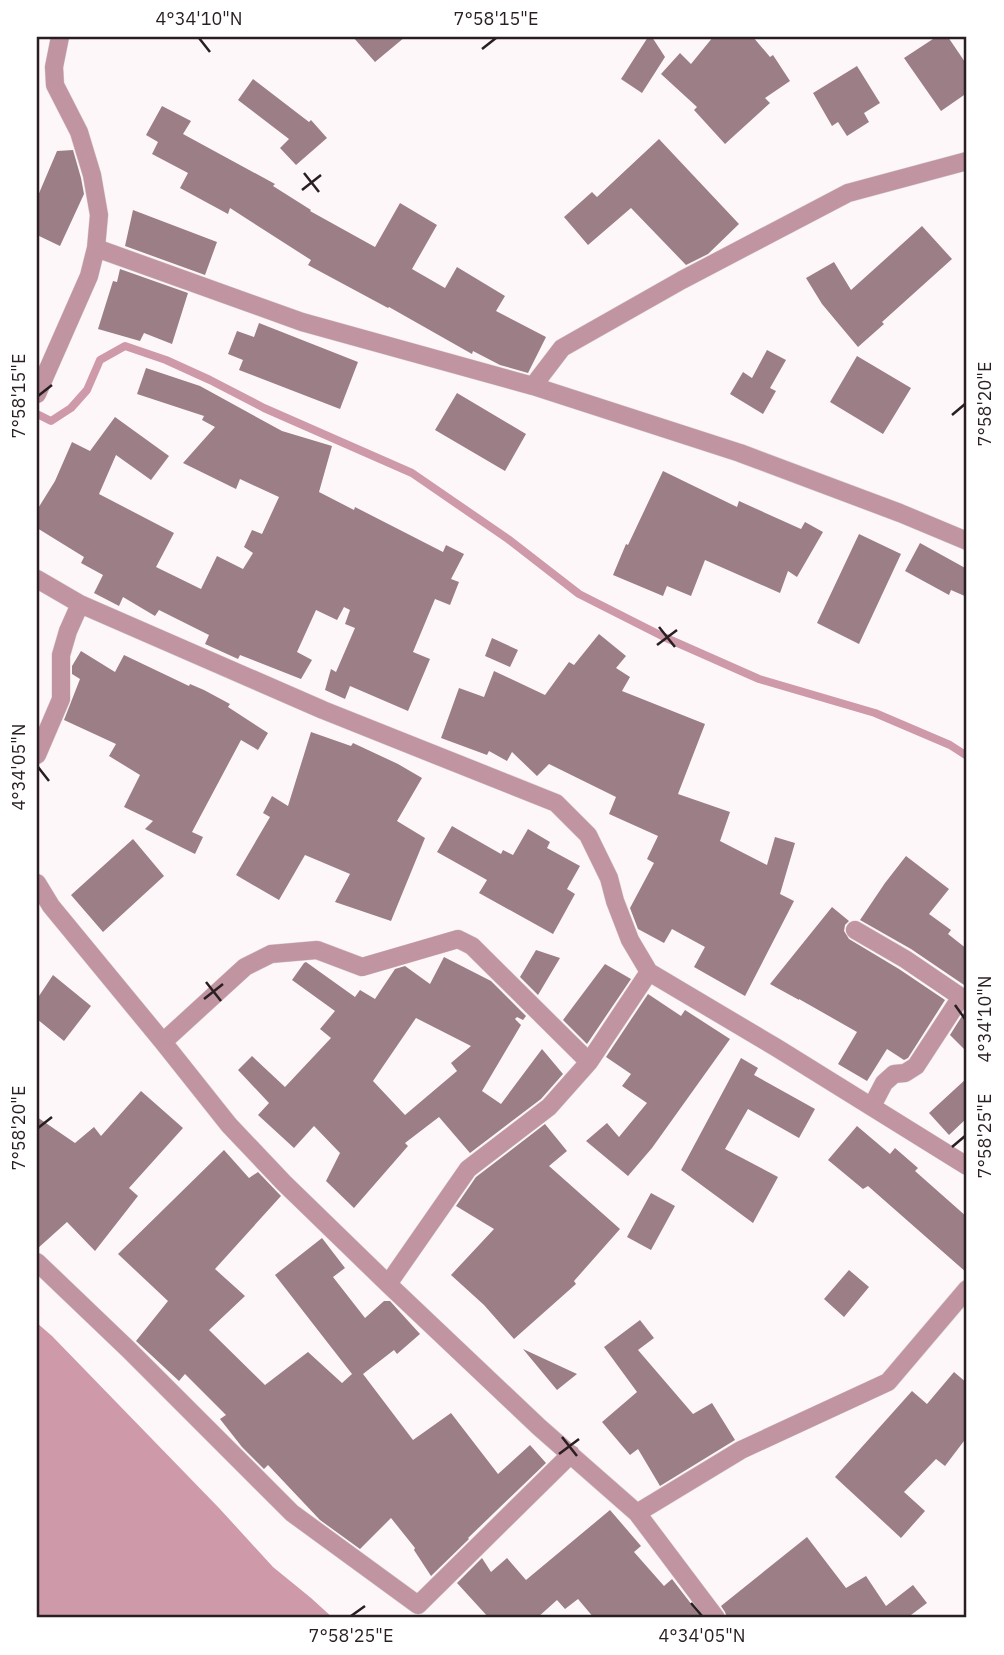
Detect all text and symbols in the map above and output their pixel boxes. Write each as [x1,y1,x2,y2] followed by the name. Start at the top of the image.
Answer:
[155,7,243,30] text: 4°34'10"N
[454,7,538,30] text: 7°58'15"E
[7,354,30,438] text: 7°58'15"E
[973,362,996,446] text: 7°58'20"E
[7,723,30,811] text: 4°34'05"N
[973,975,996,1063] text: 4°34'10"N
[7,1086,30,1170] text: 7°58'20"E
[973,1094,996,1178] text: 7°58'25"E
[309,1624,393,1647] text: 7°58'25"E
[658,1624,746,1647] text: 4°34'05"N

